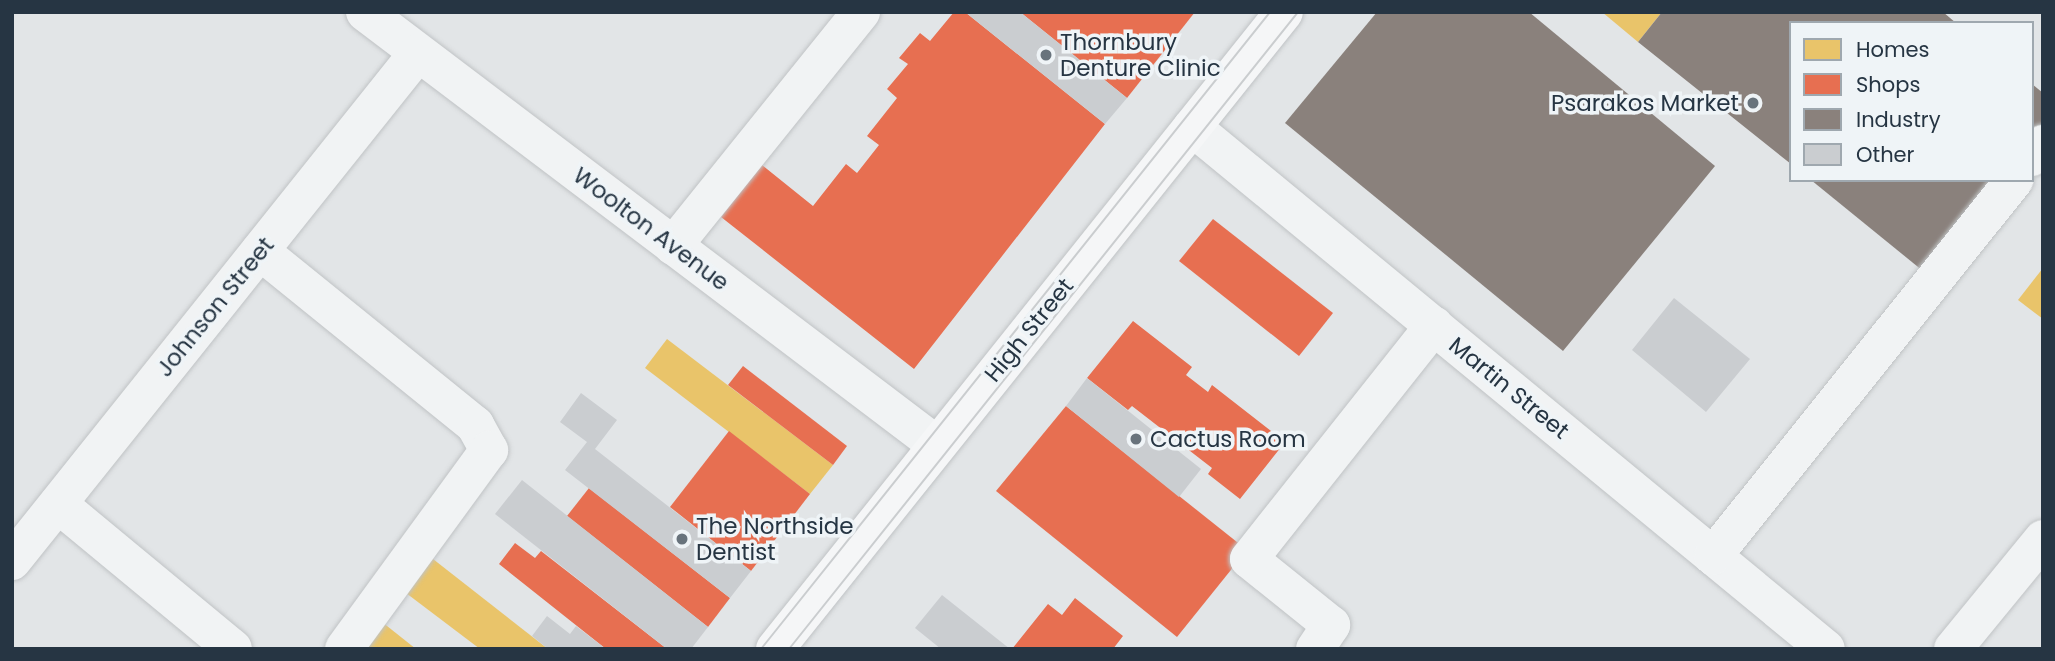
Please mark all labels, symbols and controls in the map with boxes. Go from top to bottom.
legend [1789,21,2034,182]
place label: Thornbury Denture Clinic [1060,28,1221,82]
text: Homes [1856,35,1930,64]
marker: Thornbury Denture Clinic [1038,47,1054,63]
text: Shops [1856,70,1920,99]
place label: Psarakos Market [1551,89,1739,117]
marker: Psarakos Market [1745,95,1761,111]
text: Industry [1856,105,1941,134]
text: Other [1856,140,1914,169]
street label: Woolton Avenue [568,161,734,297]
street label: Johnson Street [150,232,280,382]
street label: High Street [979,273,1079,387]
street label: Martin Street [1444,331,1574,445]
place label: Cactus Room [1150,425,1306,453]
marker: Cactus Room [1128,431,1144,447]
place label: The Northside Dentist [696,512,854,566]
marker: The Northside Dentist [674,531,690,547]

